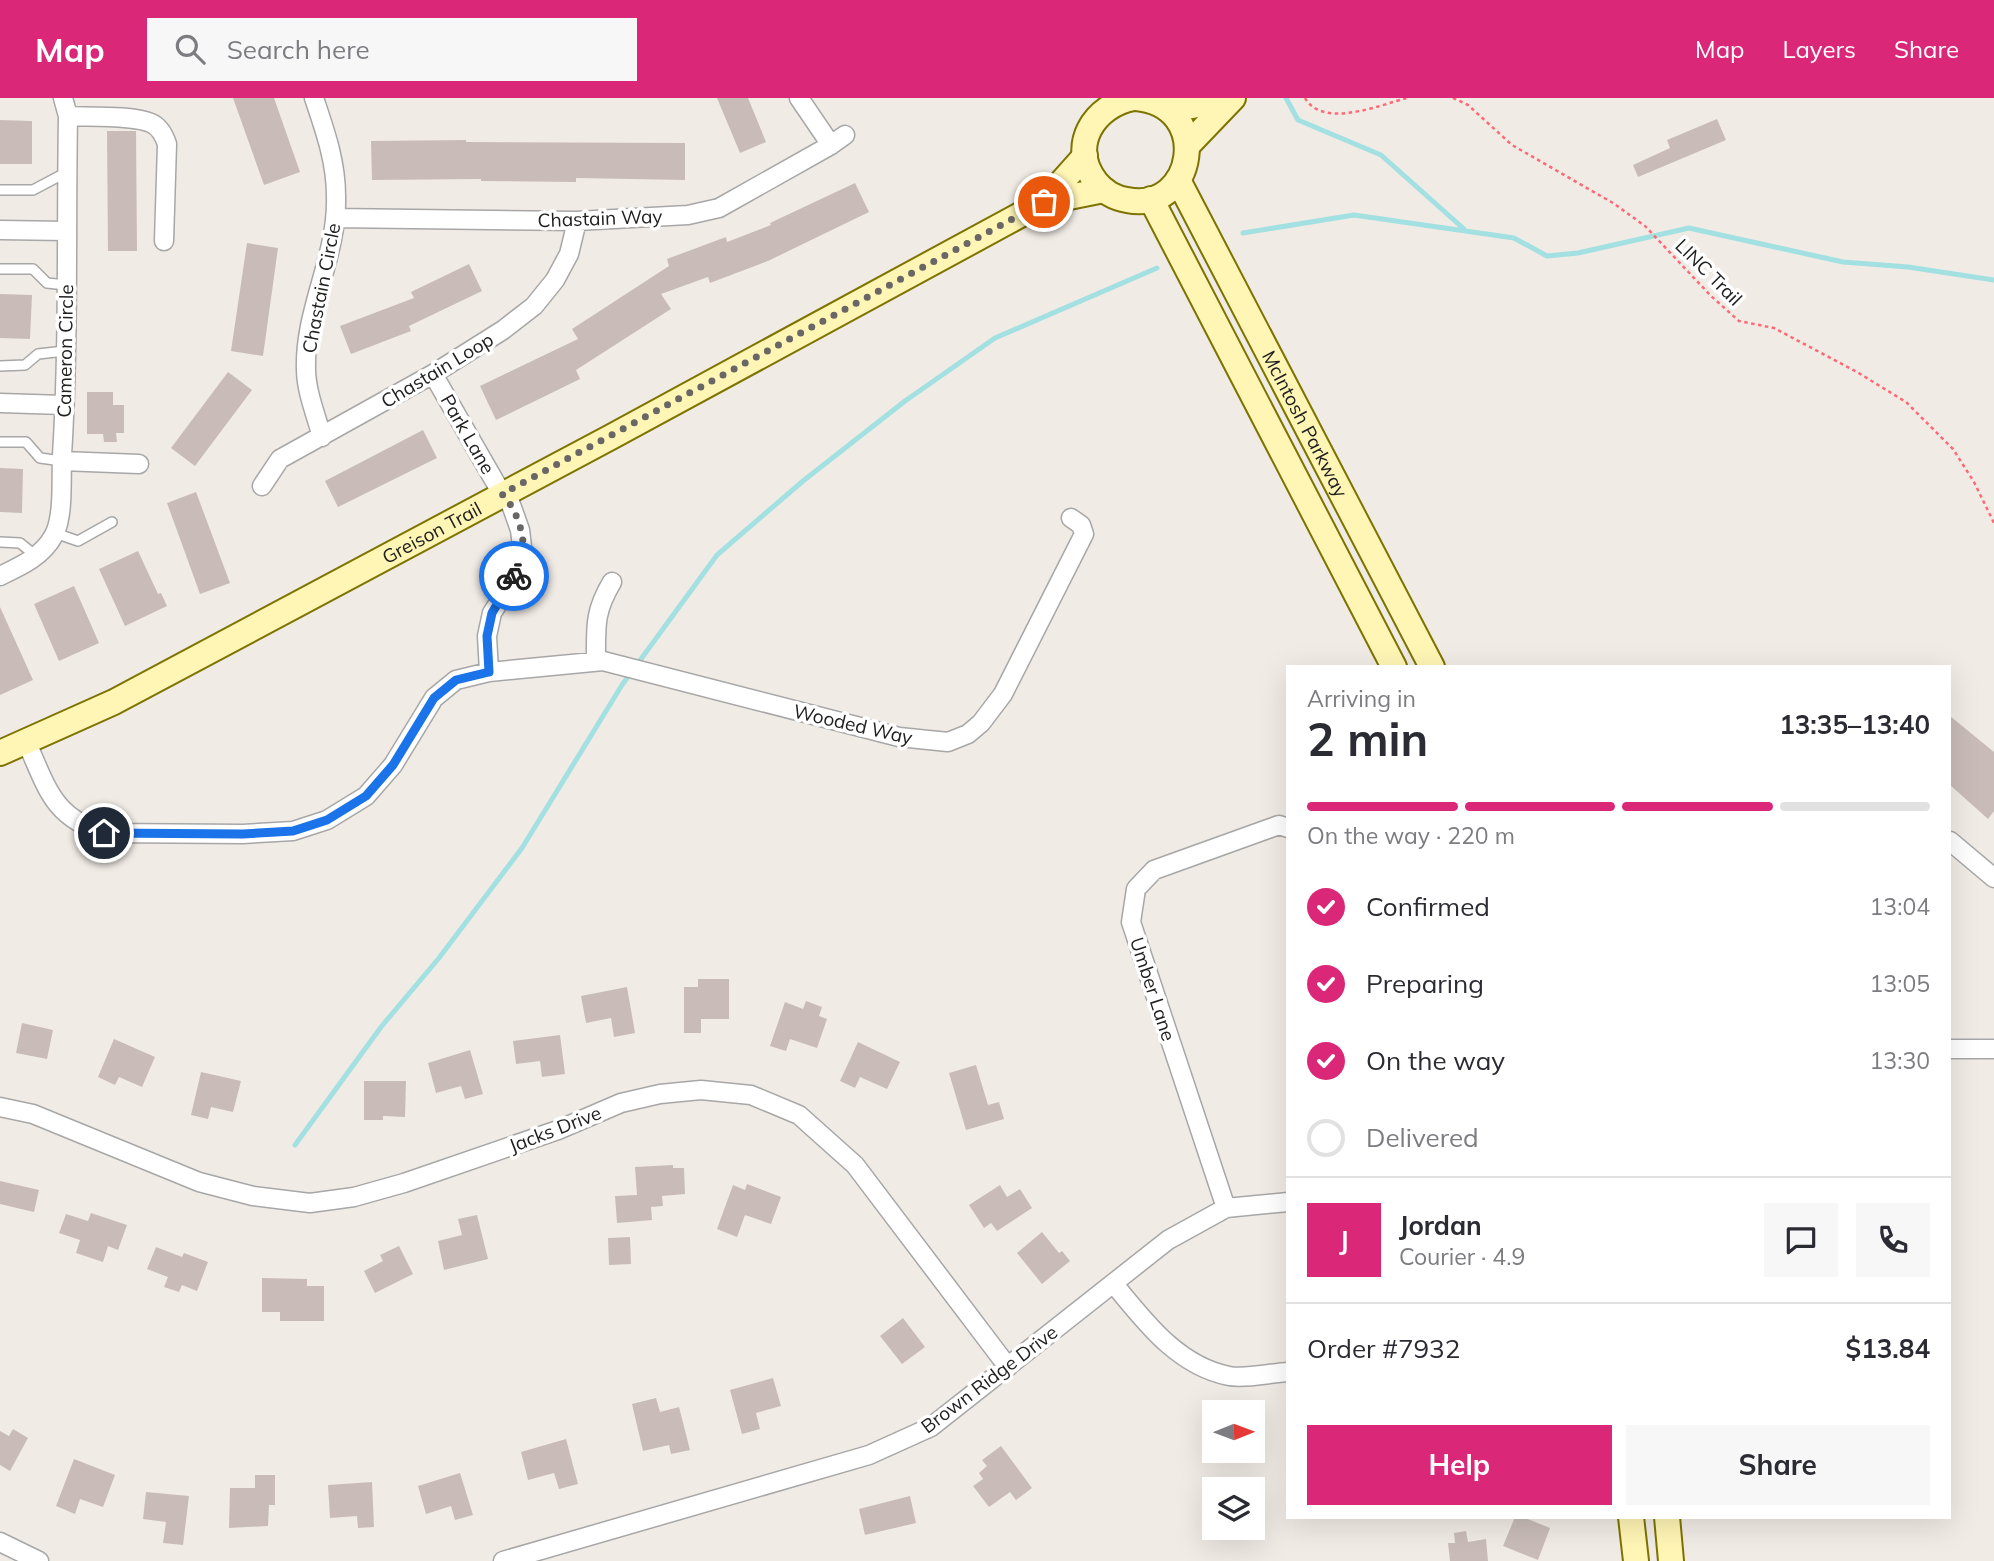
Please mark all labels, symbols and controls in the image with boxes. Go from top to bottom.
search box [147,18,637,81]
text: Map [35,29,105,70]
icon: search [171,30,209,68]
text: Search here [227,33,370,66]
text: Map [1695,34,1744,64]
text: Layers [1782,34,1856,64]
text: Share [1894,34,1959,64]
pin [1014,172,1074,232]
icon: bag [1025,183,1063,221]
street label: Chastain Way [537,204,663,232]
street label: Chastain Circle [297,221,345,355]
street label: LINC Trail [1671,234,1747,310]
street label: Cameron Circle [52,284,78,418]
street label: Chastain Loop [376,327,498,413]
street label: McIntosh Parkway [1257,346,1353,501]
street label: Park Lane [436,390,500,478]
street label: Greison Trail [378,496,486,569]
courier [479,541,549,611]
icon: bike [495,557,533,595]
text: Arriving in [1307,684,1416,713]
street label: Wooded Way [791,699,915,749]
text: 13:35–13:40 [1779,708,1930,741]
text: 2 min [1307,710,1428,768]
pin [74,803,134,863]
icon: home [85,814,123,852]
text: On the way · 220 m [1307,821,1515,850]
icon: check [1307,888,1345,926]
text: Confirmed [1366,890,1490,923]
text: 13:04 [1870,892,1930,921]
street label: Umber Lane [1125,934,1181,1044]
icon: check [1307,965,1345,1003]
text: Preparing [1366,967,1484,1000]
text: 13:05 [1870,969,1930,998]
icon: check [1307,1042,1345,1080]
text: On the way [1366,1044,1505,1077]
text: 13:30 [1870,1046,1930,1075]
street label: Jacks Drive [505,1100,605,1158]
text: Delivered [1366,1121,1479,1154]
button: chat [1764,1203,1838,1277]
button: phone [1856,1203,1930,1277]
text: Jordan [1399,1209,1482,1242]
text: J [1339,1224,1349,1257]
text: Courier · 4.9 [1399,1242,1525,1271]
street label: Brown Ridge Drive [916,1320,1062,1438]
text: Order #7932 [1307,1332,1460,1365]
text: $13.84 [1846,1332,1930,1365]
north arrow [1202,1400,1265,1463]
map controls [1202,1400,1265,1540]
button: Help [1307,1425,1612,1505]
button: Share [1626,1425,1930,1505]
button: layers [1202,1477,1265,1540]

